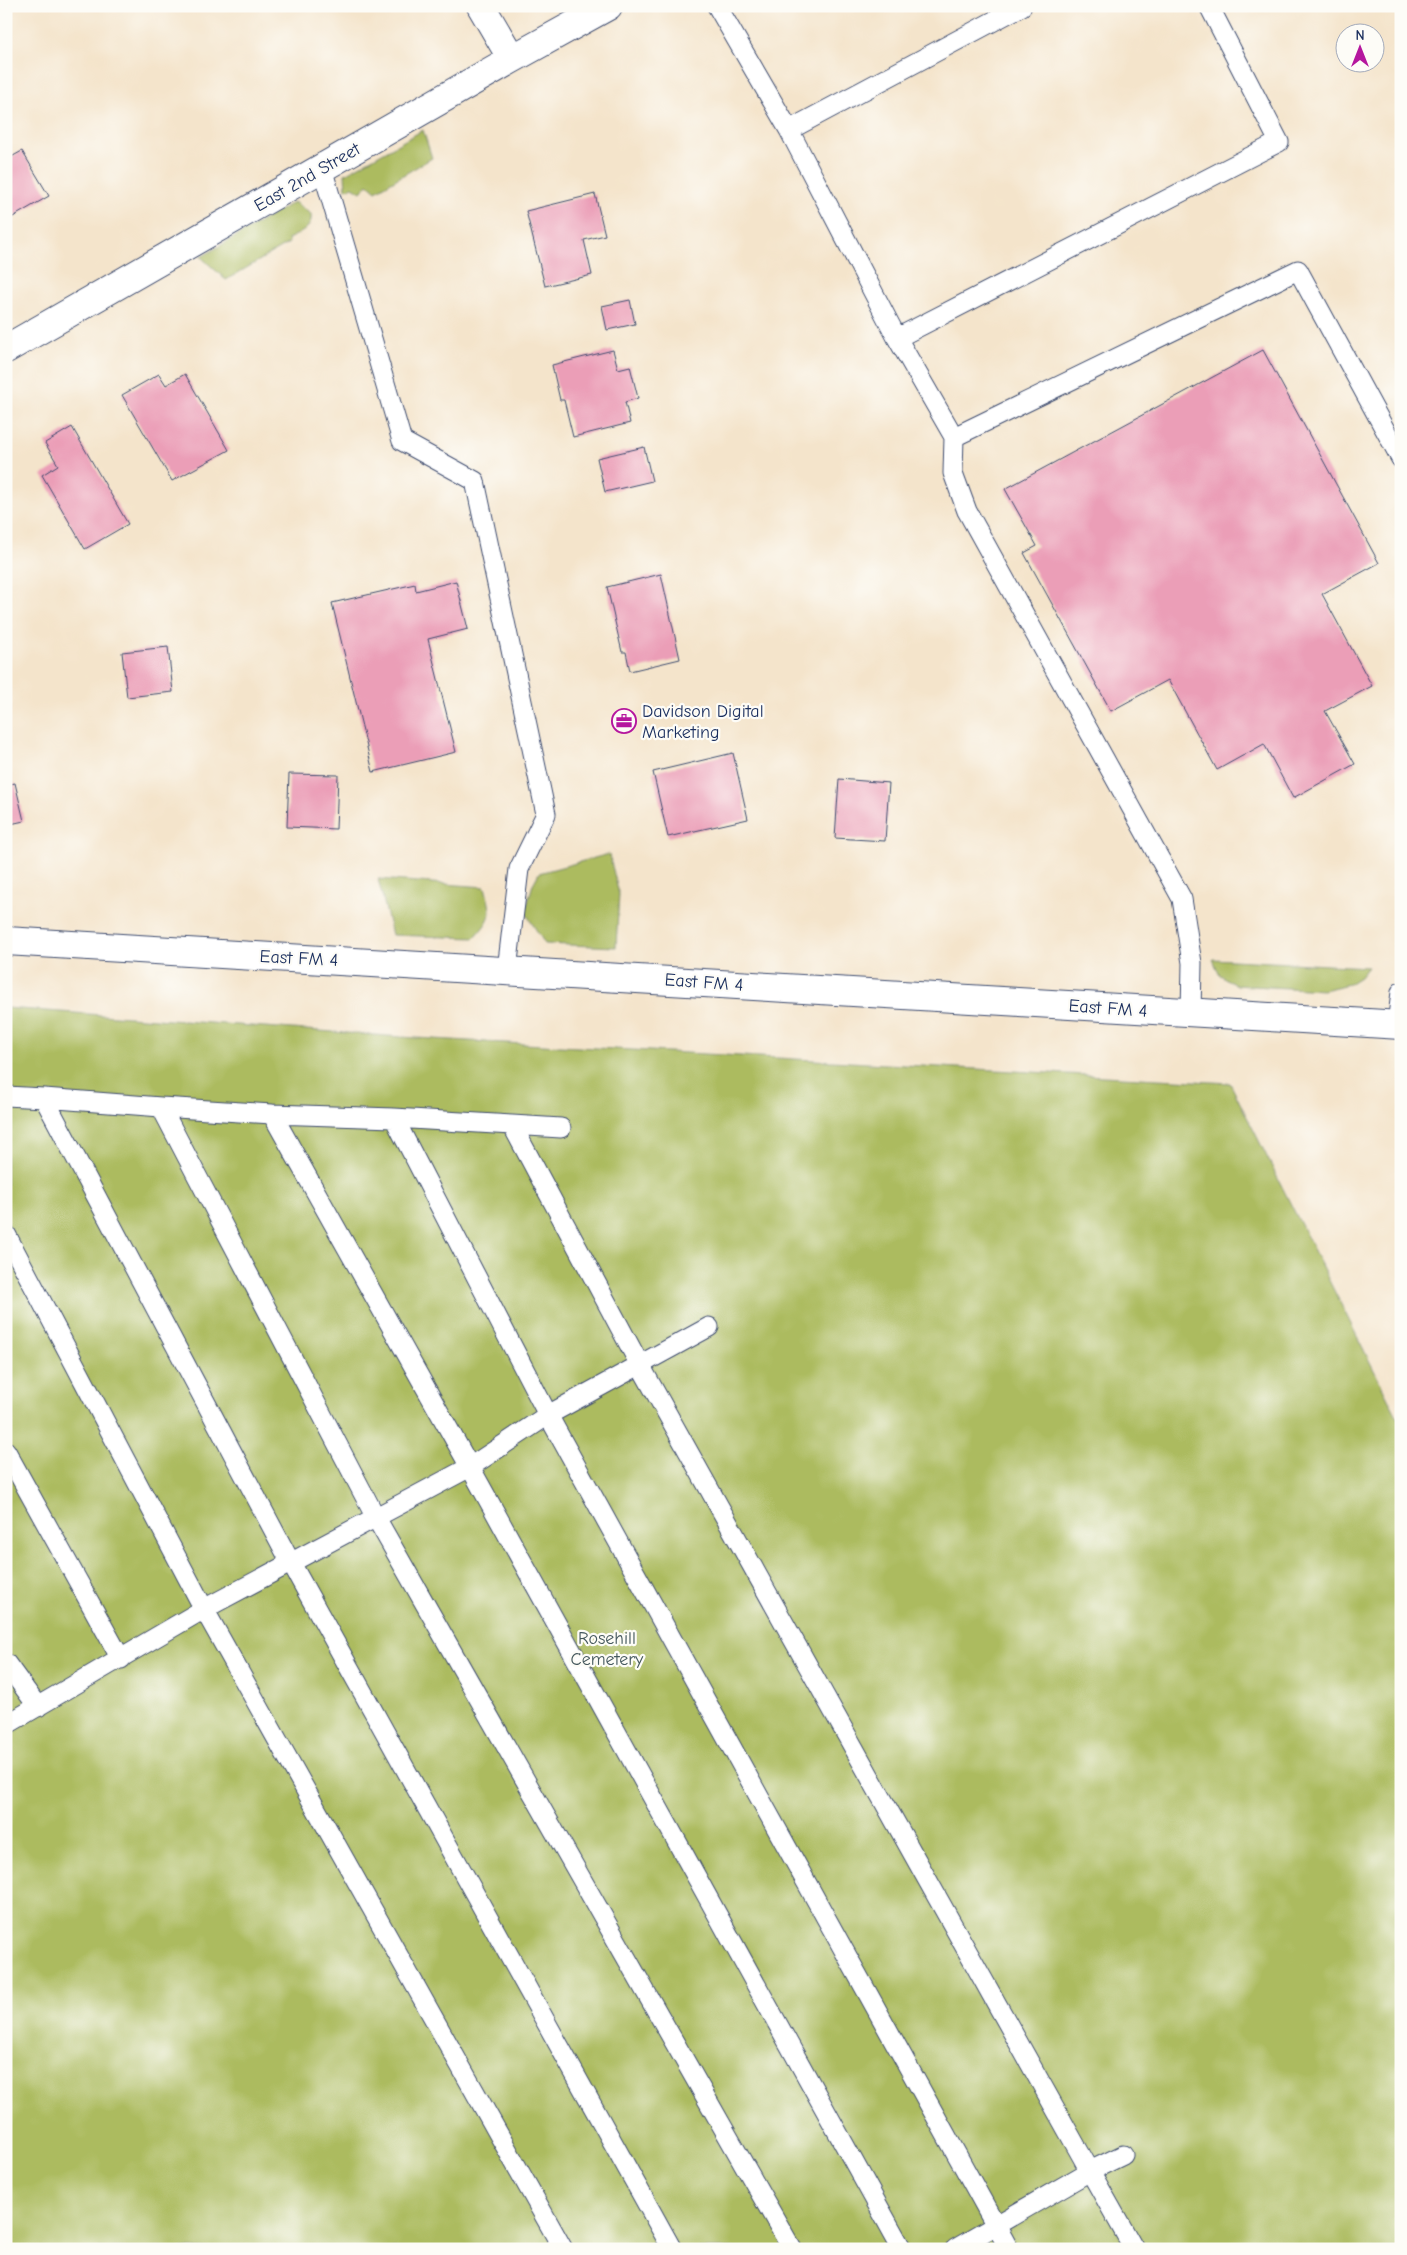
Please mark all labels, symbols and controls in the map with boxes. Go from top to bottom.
north arrow [1334,22,1384,72]
text: N [1355,27,1365,44]
street label: East 2nd Street [251,138,365,216]
place label: Davidson Digital Marketing [642,701,764,743]
office icon: Davidson Digital Marketing [611,708,637,734]
street label: East FM 4 [259,946,339,971]
street label: East FM 4 [664,969,744,996]
street label: East FM 4 [1068,995,1148,1022]
park label: Rosehill Cemetery [571,1628,644,1670]

